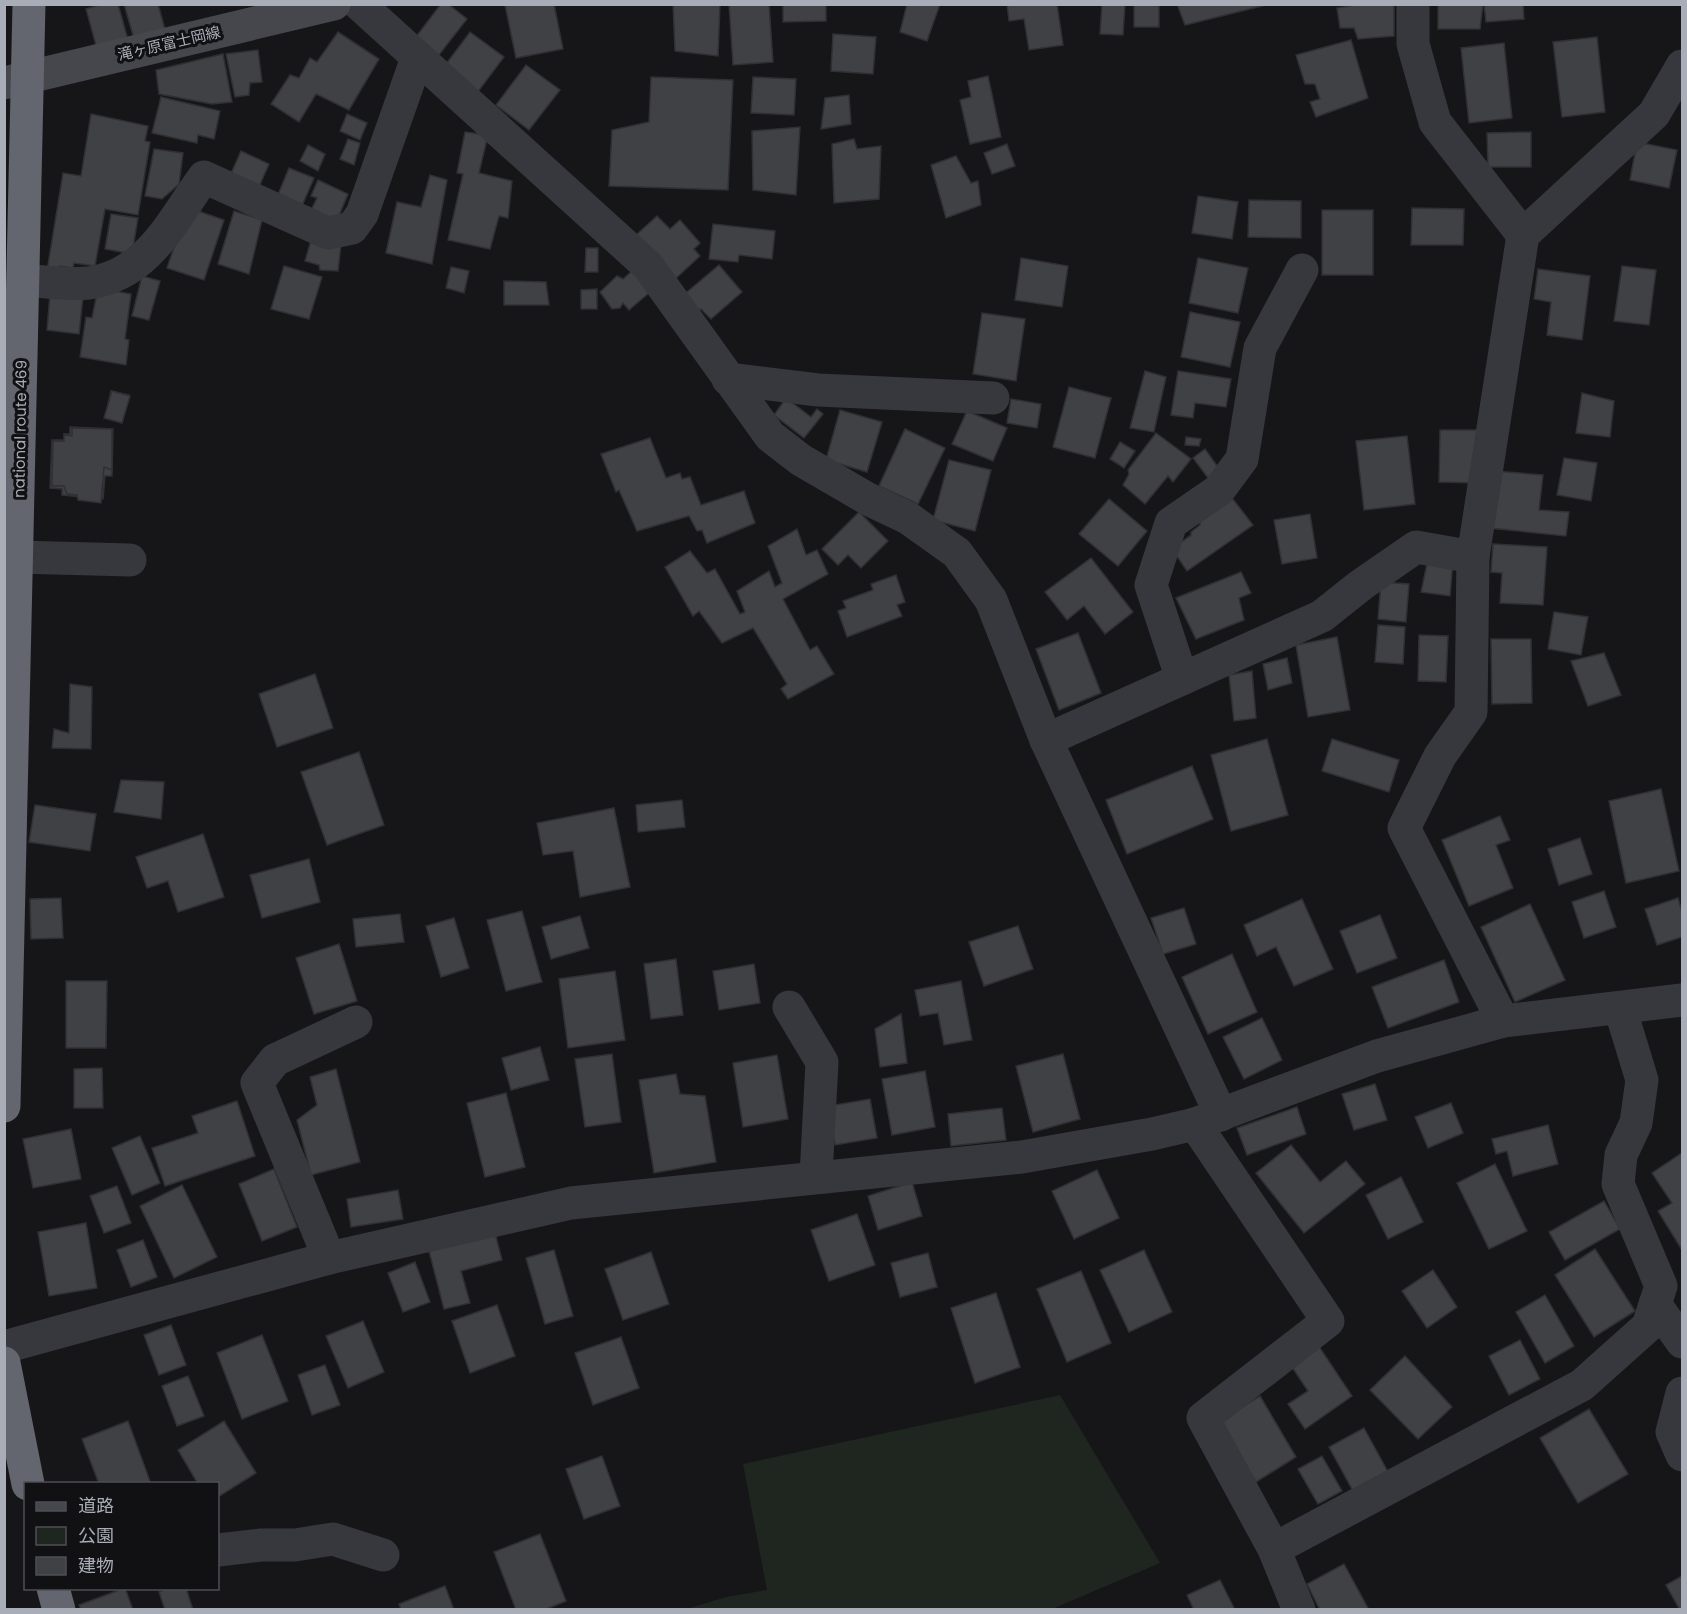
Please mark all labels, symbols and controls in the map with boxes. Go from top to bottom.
street label: 滝ヶ原富士岡線 [115,21,223,65]
street label: national route 469 [8,360,32,498]
legend [24,1482,219,1590]
text: 道路 [78,1493,114,1518]
text: 公園 [78,1523,114,1548]
text: 建物 [78,1553,114,1578]

